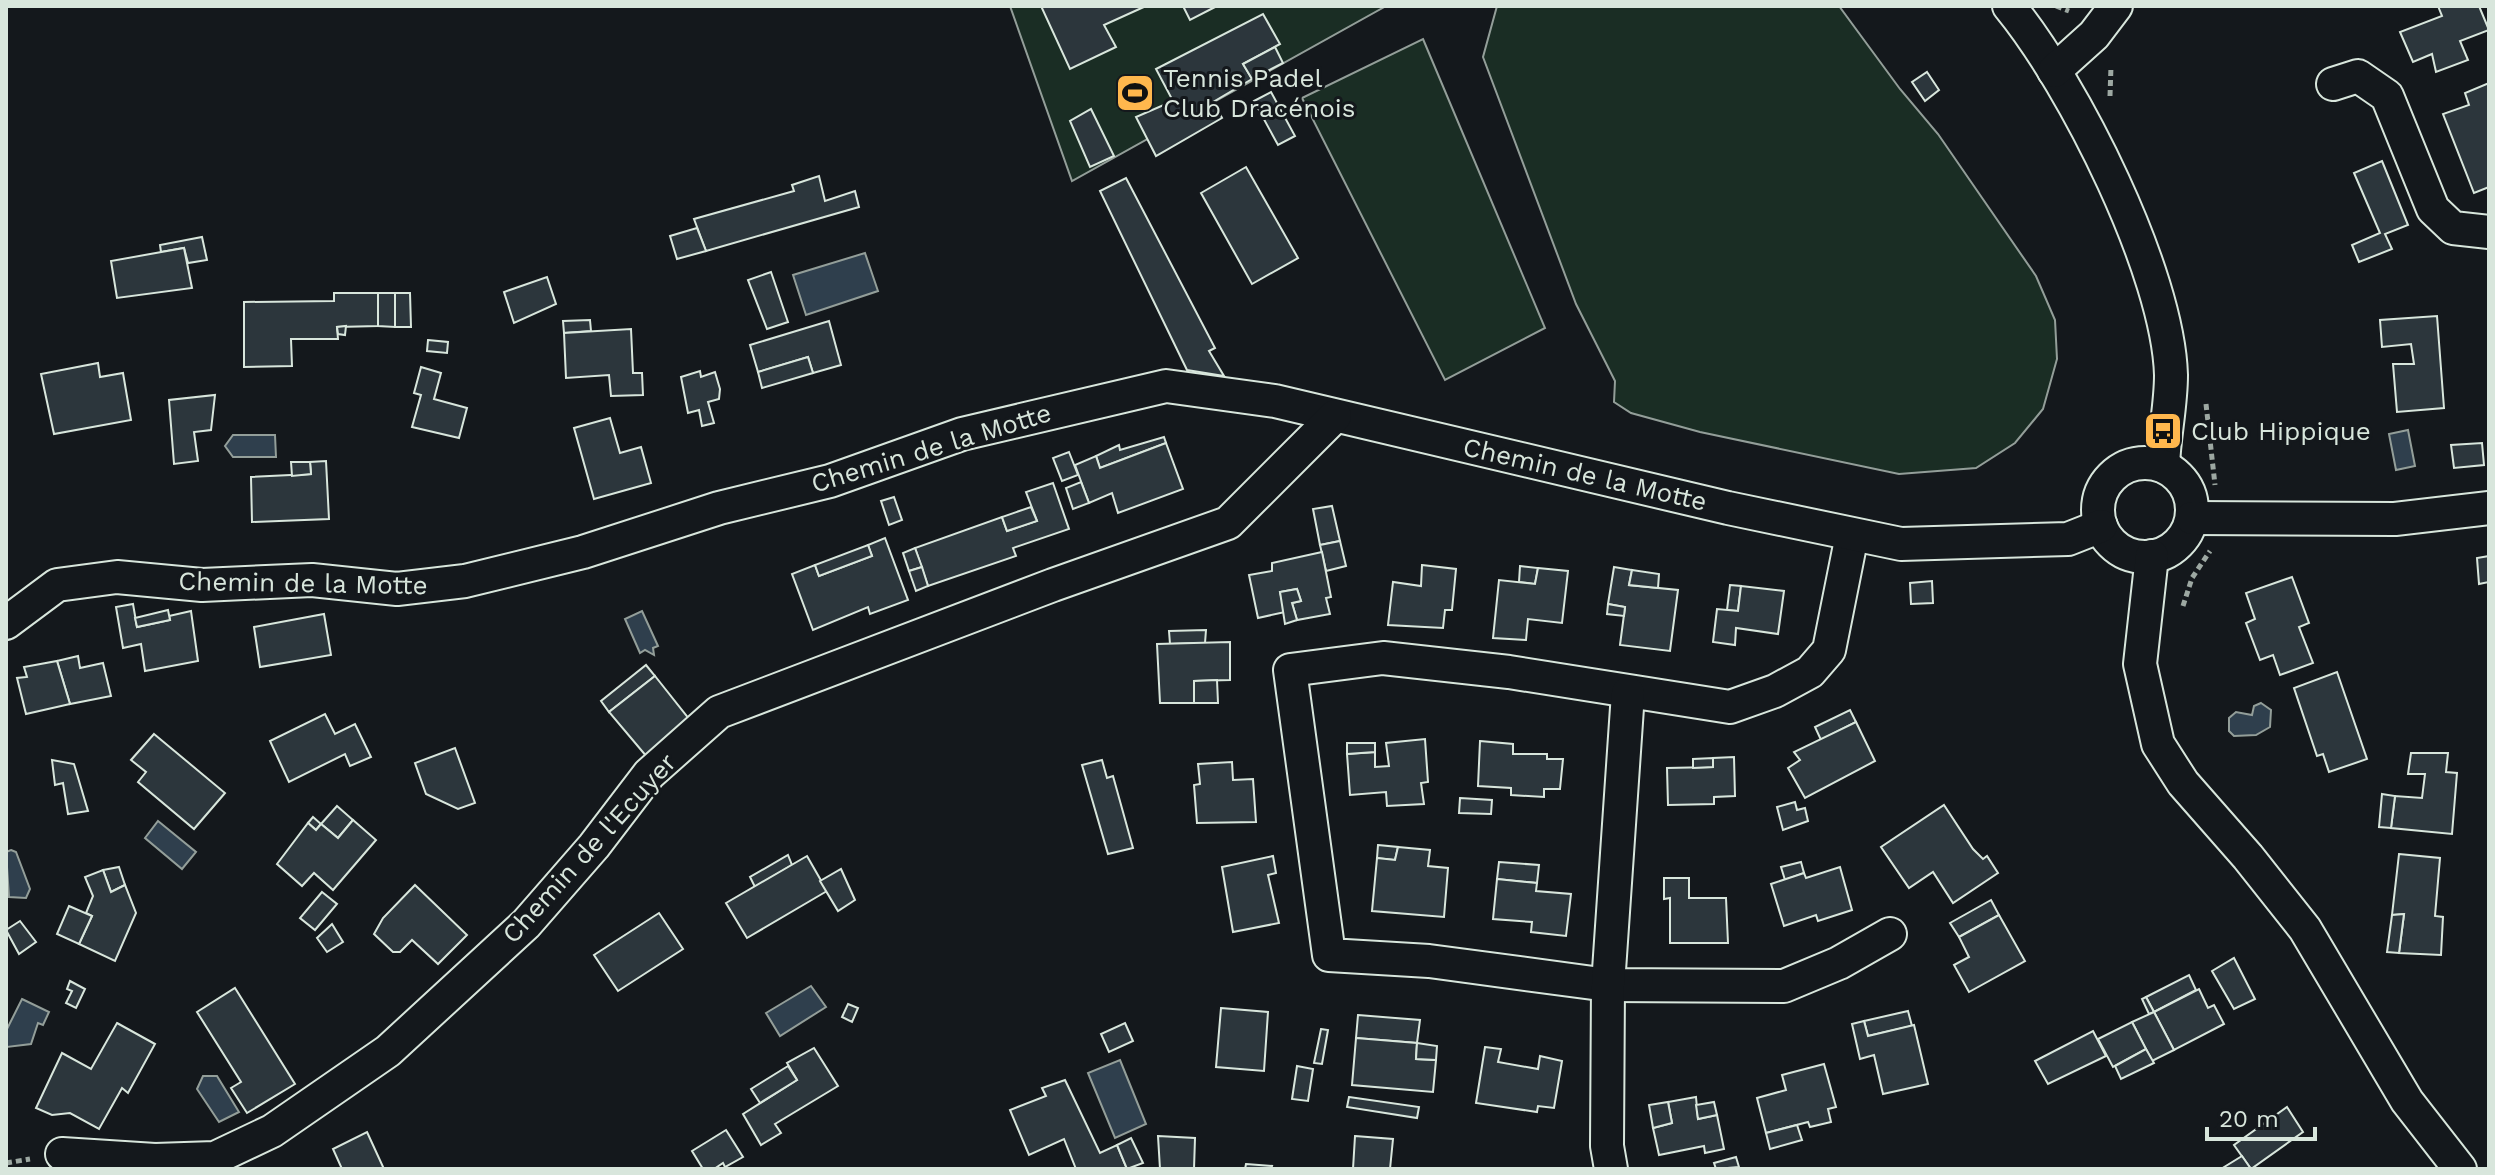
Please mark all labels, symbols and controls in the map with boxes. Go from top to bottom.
place label: Tennis Padel Club Dracénois [1163,63,1355,123]
sports icon: Tennis Padel Club Dracénois [1114,72,1156,114]
street label: Chemin de la Motte [807,397,1055,499]
bus stop icon: Club Hippique [2142,410,2184,452]
place label: Club Hippique [2191,416,2371,446]
street label: Chemin de la Motte [1460,431,1710,517]
street label: Chemin de la Motte [178,566,428,600]
street label: Chemin de l'Ecuyer [496,747,682,949]
scale bar [2207,1091,2315,1141]
text: 20 m [2219,1105,2279,1133]

